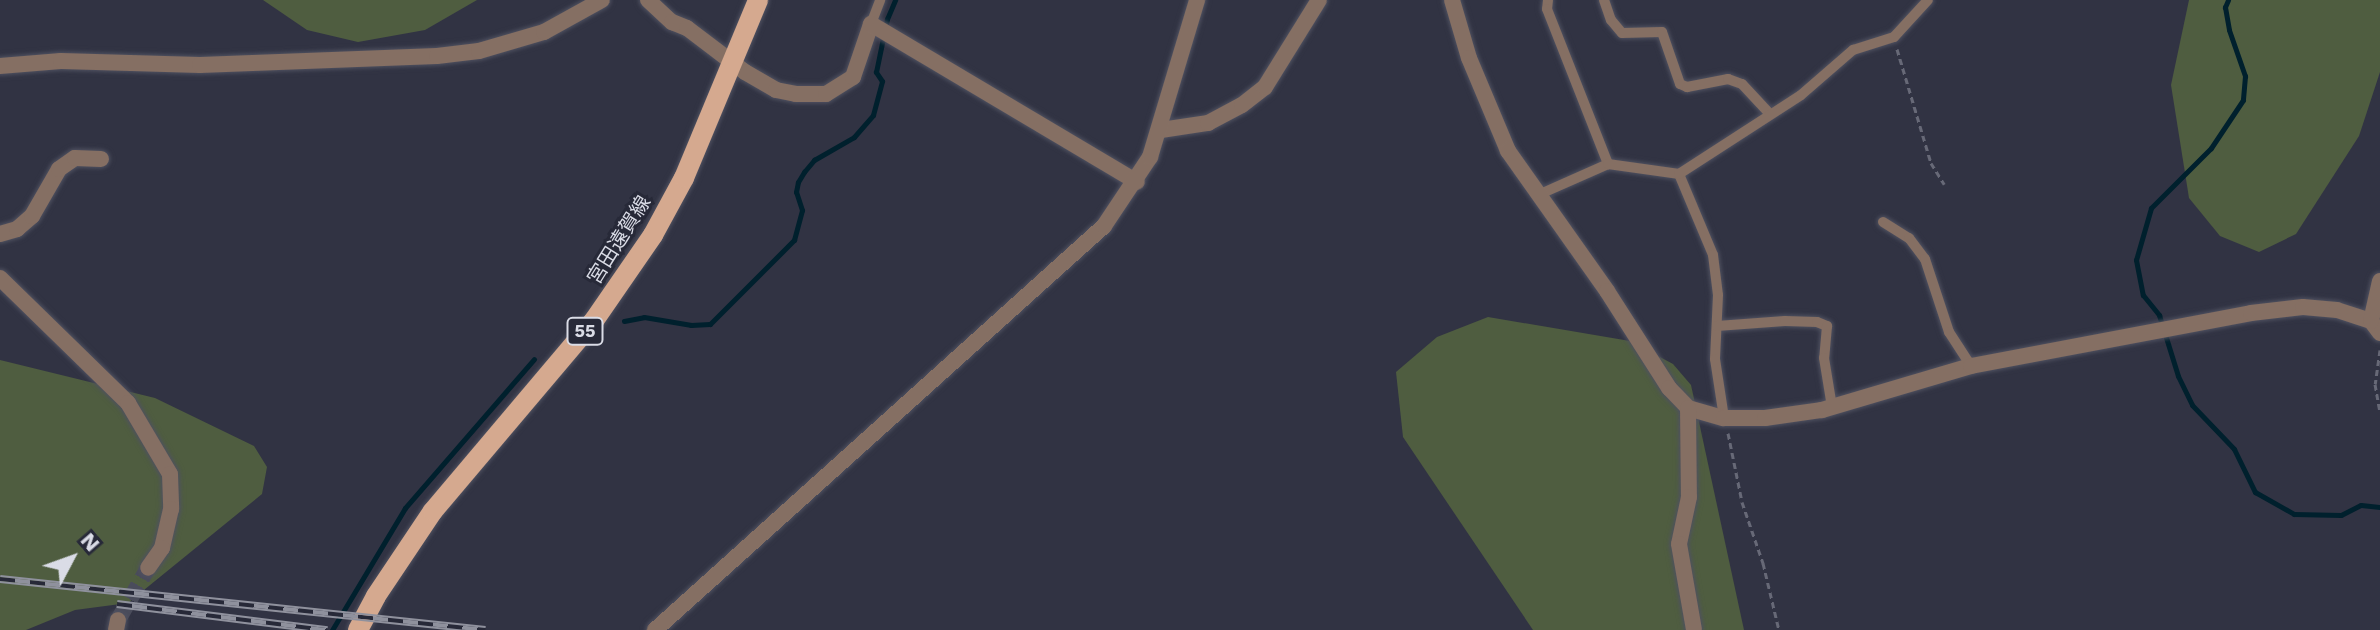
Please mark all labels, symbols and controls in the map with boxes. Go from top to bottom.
street label: 宮田遠賀線 [582,191,656,289]
road number: 55 [565,317,605,345]
north arrow [32,518,112,598]
text: N [76,528,105,556]

